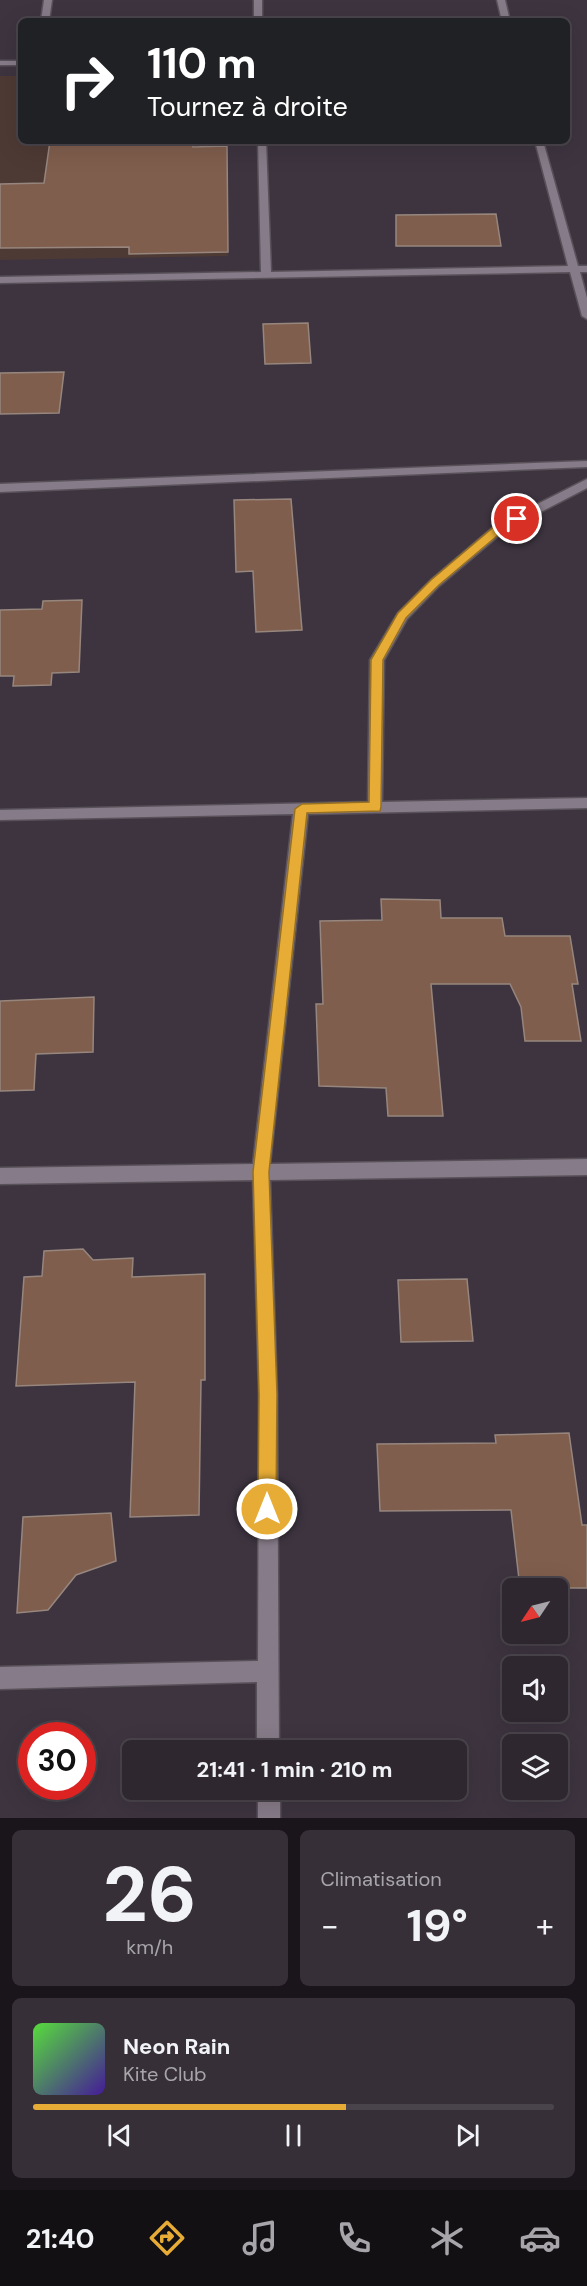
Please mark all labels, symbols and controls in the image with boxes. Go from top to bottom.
text: 110 m [147,36,257,91]
icon: right [48,42,126,120]
text: Tournez à droite [147,89,348,124]
pin [491,493,542,544]
icon: arrive [500,502,533,535]
position arrow [235,1477,299,1541]
north arrow [502,1578,568,1644]
map controls [502,1578,568,1800]
button: sound [502,1656,568,1722]
speed limit sign: 30 [18,1722,96,1800]
button: layers [502,1734,568,1800]
text: 21:41 · 1 min · 210 m [197,1755,392,1784]
text: 26 [103,1844,197,1945]
text: Climatisation [321,1866,442,1892]
text: 19° [407,1896,468,1955]
text: − [321,1904,339,1947]
text: + [536,1904,554,1947]
text: km/h [126,1934,173,1960]
text: Neon Rain [123,2032,230,2061]
text: Kite Club [123,2061,207,2087]
icon: previous [103,2119,136,2152]
icon: pause [277,2119,310,2152]
icon: next [451,2119,484,2152]
icon: directions [146,2217,188,2259]
icon: music [239,2217,281,2259]
icon: phone [333,2217,375,2259]
icon: climate [426,2217,468,2259]
icon: car [519,2217,561,2259]
text: 21:40 [26,2221,95,2256]

